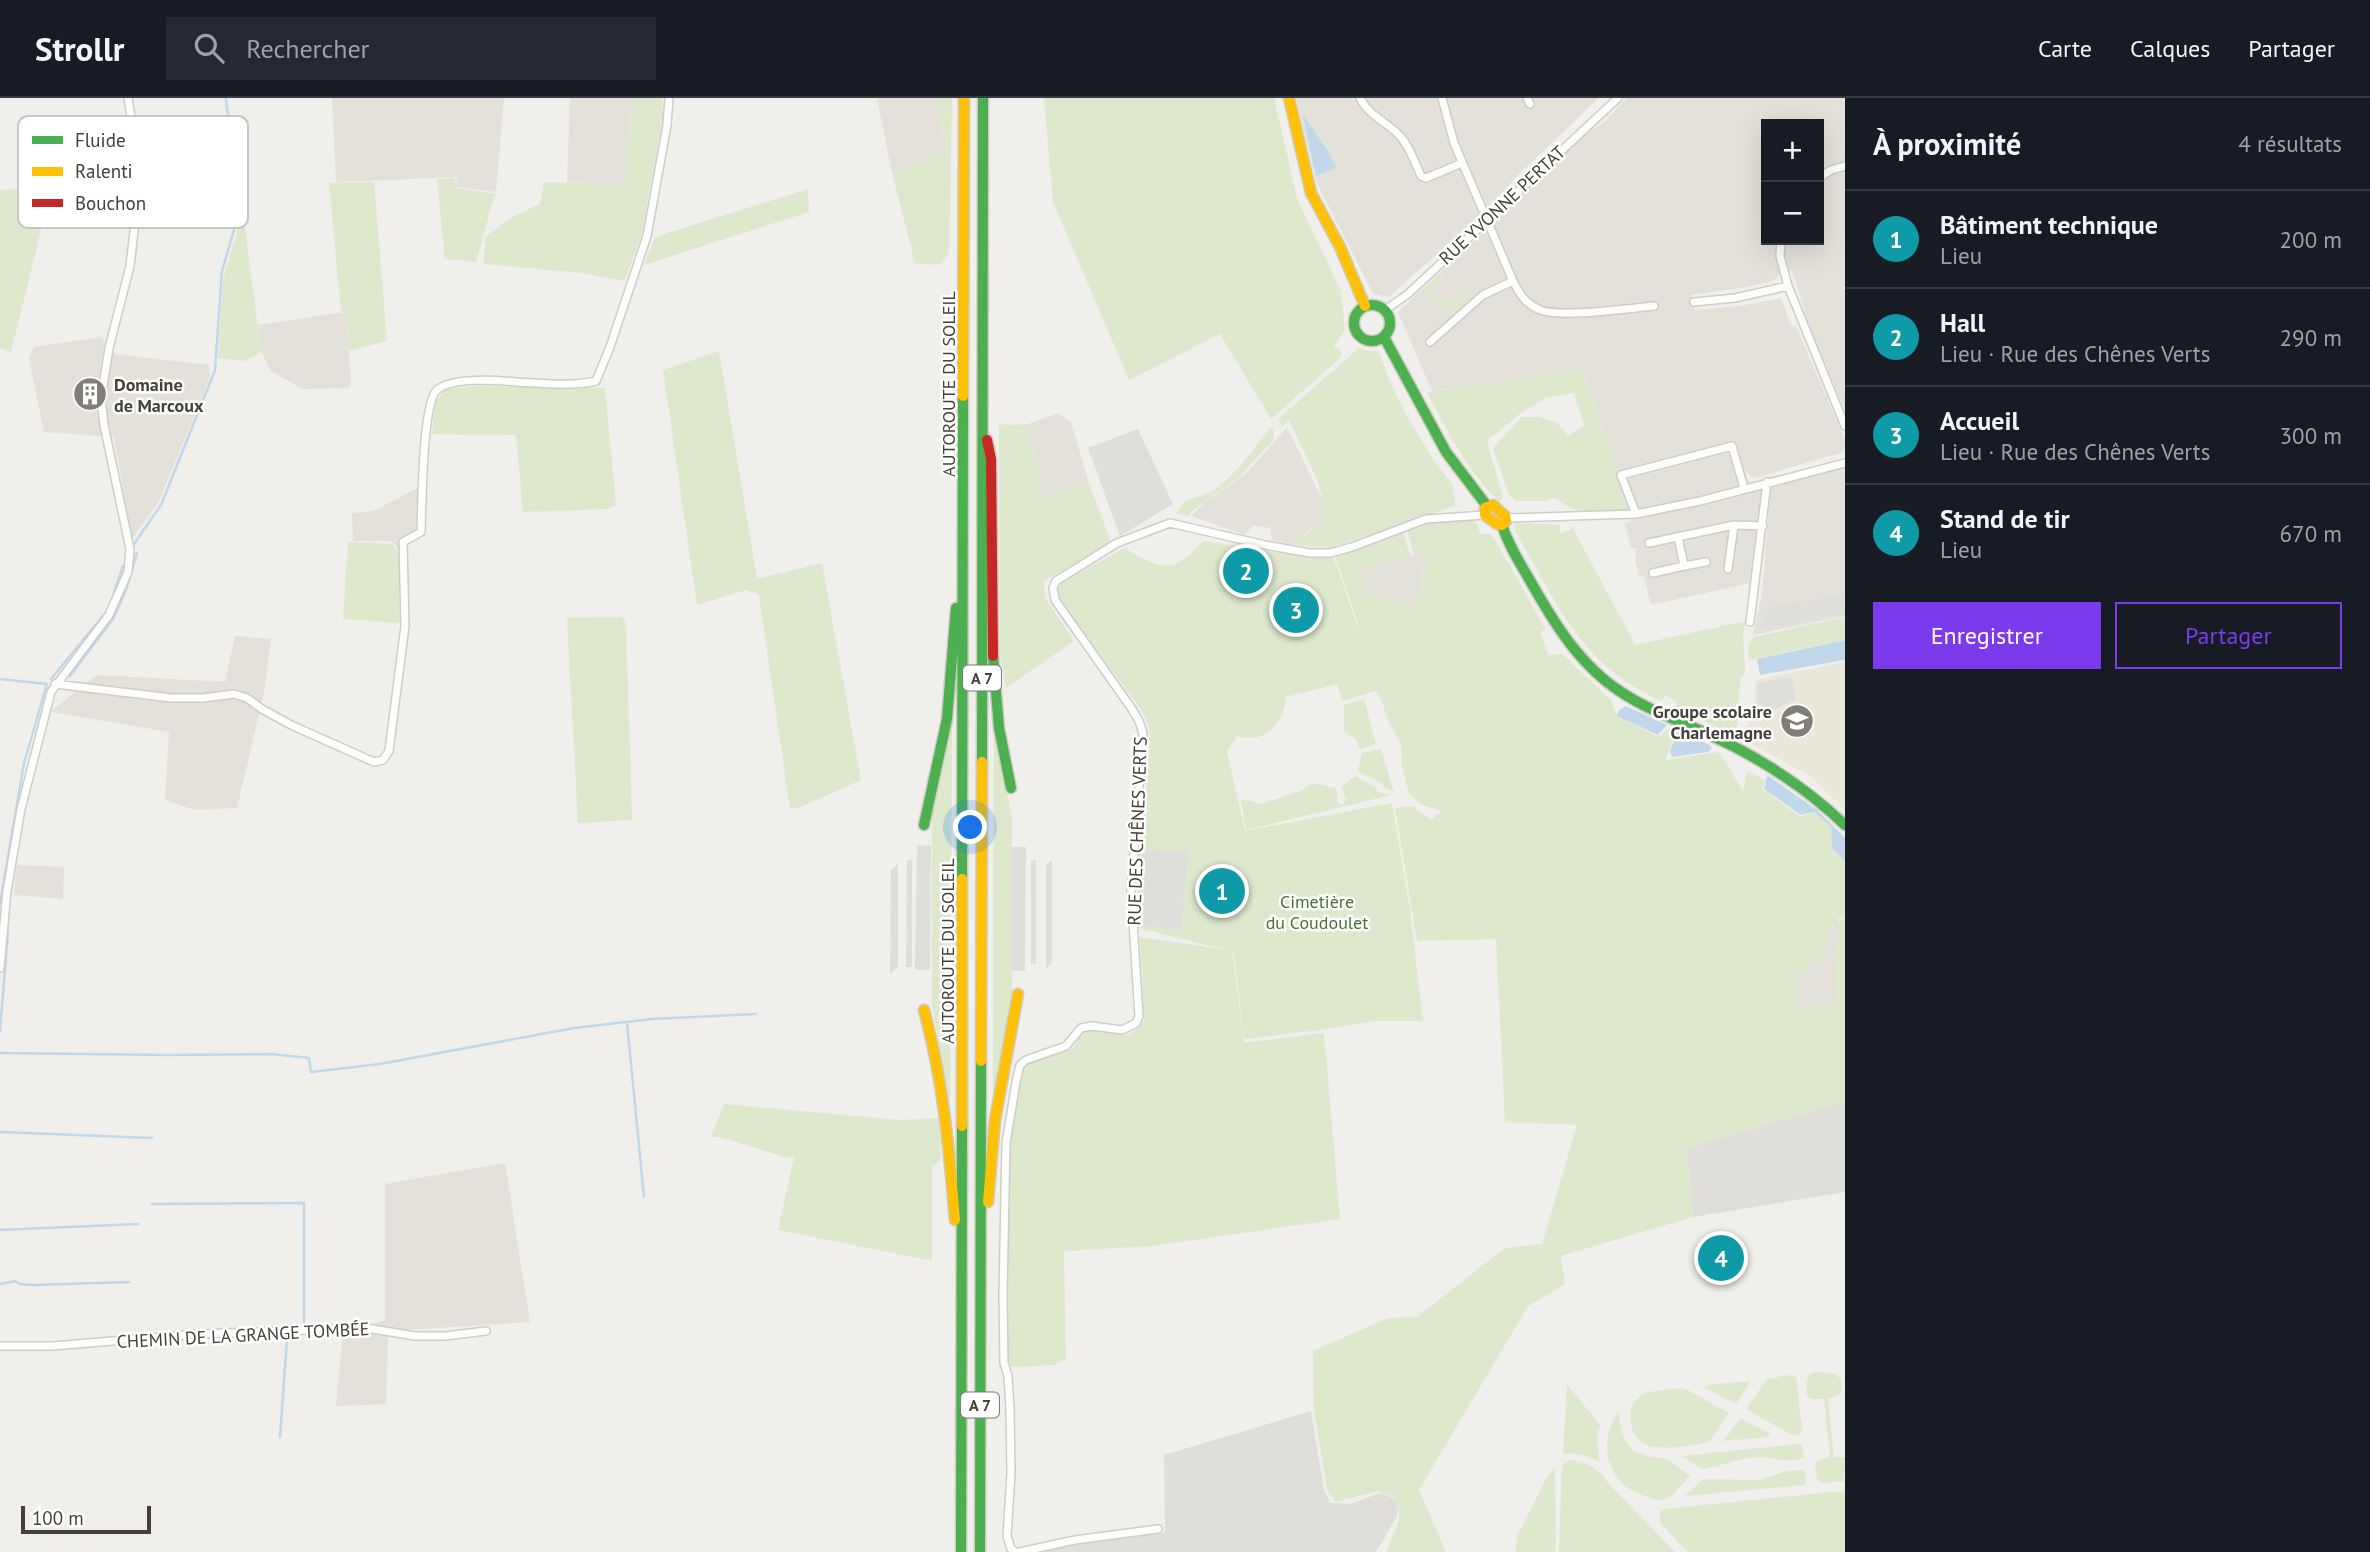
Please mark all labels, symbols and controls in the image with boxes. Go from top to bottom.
search box [166,17,656,80]
text: Strollr [35,27,124,70]
icon: search [190,29,228,67]
text: Rechercher [246,32,369,65]
text: Carte [2038,33,2092,64]
text: Calques [2130,33,2210,64]
text: Partager [2248,33,2335,64]
legend [18,116,248,228]
map controls [1761,119,1824,245]
button: + [1761,119,1824,182]
text: À proximité [1873,124,2021,163]
text: Fluide [75,128,126,152]
text: 4 résultats [2238,129,2342,158]
street label: RUE YVONNE PERTAT [1434,140,1570,270]
text: Ralenti [75,159,133,183]
button: − [1761,182,1824,245]
text: Bouchon [75,191,146,215]
text: Bâtiment technique [1940,208,2158,241]
text: 1 [1889,225,1903,254]
text: 200 m [2280,225,2342,254]
text: Lieu [1940,241,1982,270]
street label: AUTOROUTE DU SOLEIL [937,291,960,477]
text: Hall [1940,306,1985,339]
text: 2 [1889,323,1903,352]
text: 290 m [2280,323,2342,352]
text: Lieu · Rue des Chênes Verts [1940,339,2210,368]
place label: Domaine de Marcoux [114,373,204,417]
building icon: Domaine de Marcoux [71,375,109,413]
text: Accueil [1940,404,2019,437]
text: 3 [1889,421,1903,450]
text: 300 m [2280,421,2342,450]
text: Lieu · Rue des Chênes Verts [1940,437,2210,466]
text: Stand de tir [1940,502,2070,535]
text: 4 [1889,519,1903,548]
text: 670 m [2280,519,2342,548]
text: Lieu [1940,535,1982,564]
pin: 2 [1223,545,1269,597]
pin: 3 [1273,584,1319,636]
button: Enregistrer [1873,602,2101,669]
button: Partager [2115,602,2342,669]
road number: A 7 [963,666,1001,691]
place label: Groupe scolaire Charlemagne [1653,700,1772,744]
school or university icon: Groupe scolaire Charlemagne [1778,702,1816,740]
street label: RUE DES CHÊNES VERTS [1122,736,1152,926]
your location [953,810,987,844]
street label: AUTOROUTE DU SOLEIL [936,858,959,1044]
pin: 1 [1199,865,1245,917]
park label: Cimetière du Coudoulet [1266,890,1368,934]
pin: 4 [1698,1232,1744,1284]
street label: CHEMIN DE LA GRANGE TOMBÉE [116,1317,370,1353]
road number: A 7 [961,1392,999,1418]
scale bar [21,1503,150,1535]
text: 100 m [32,1506,84,1530]

